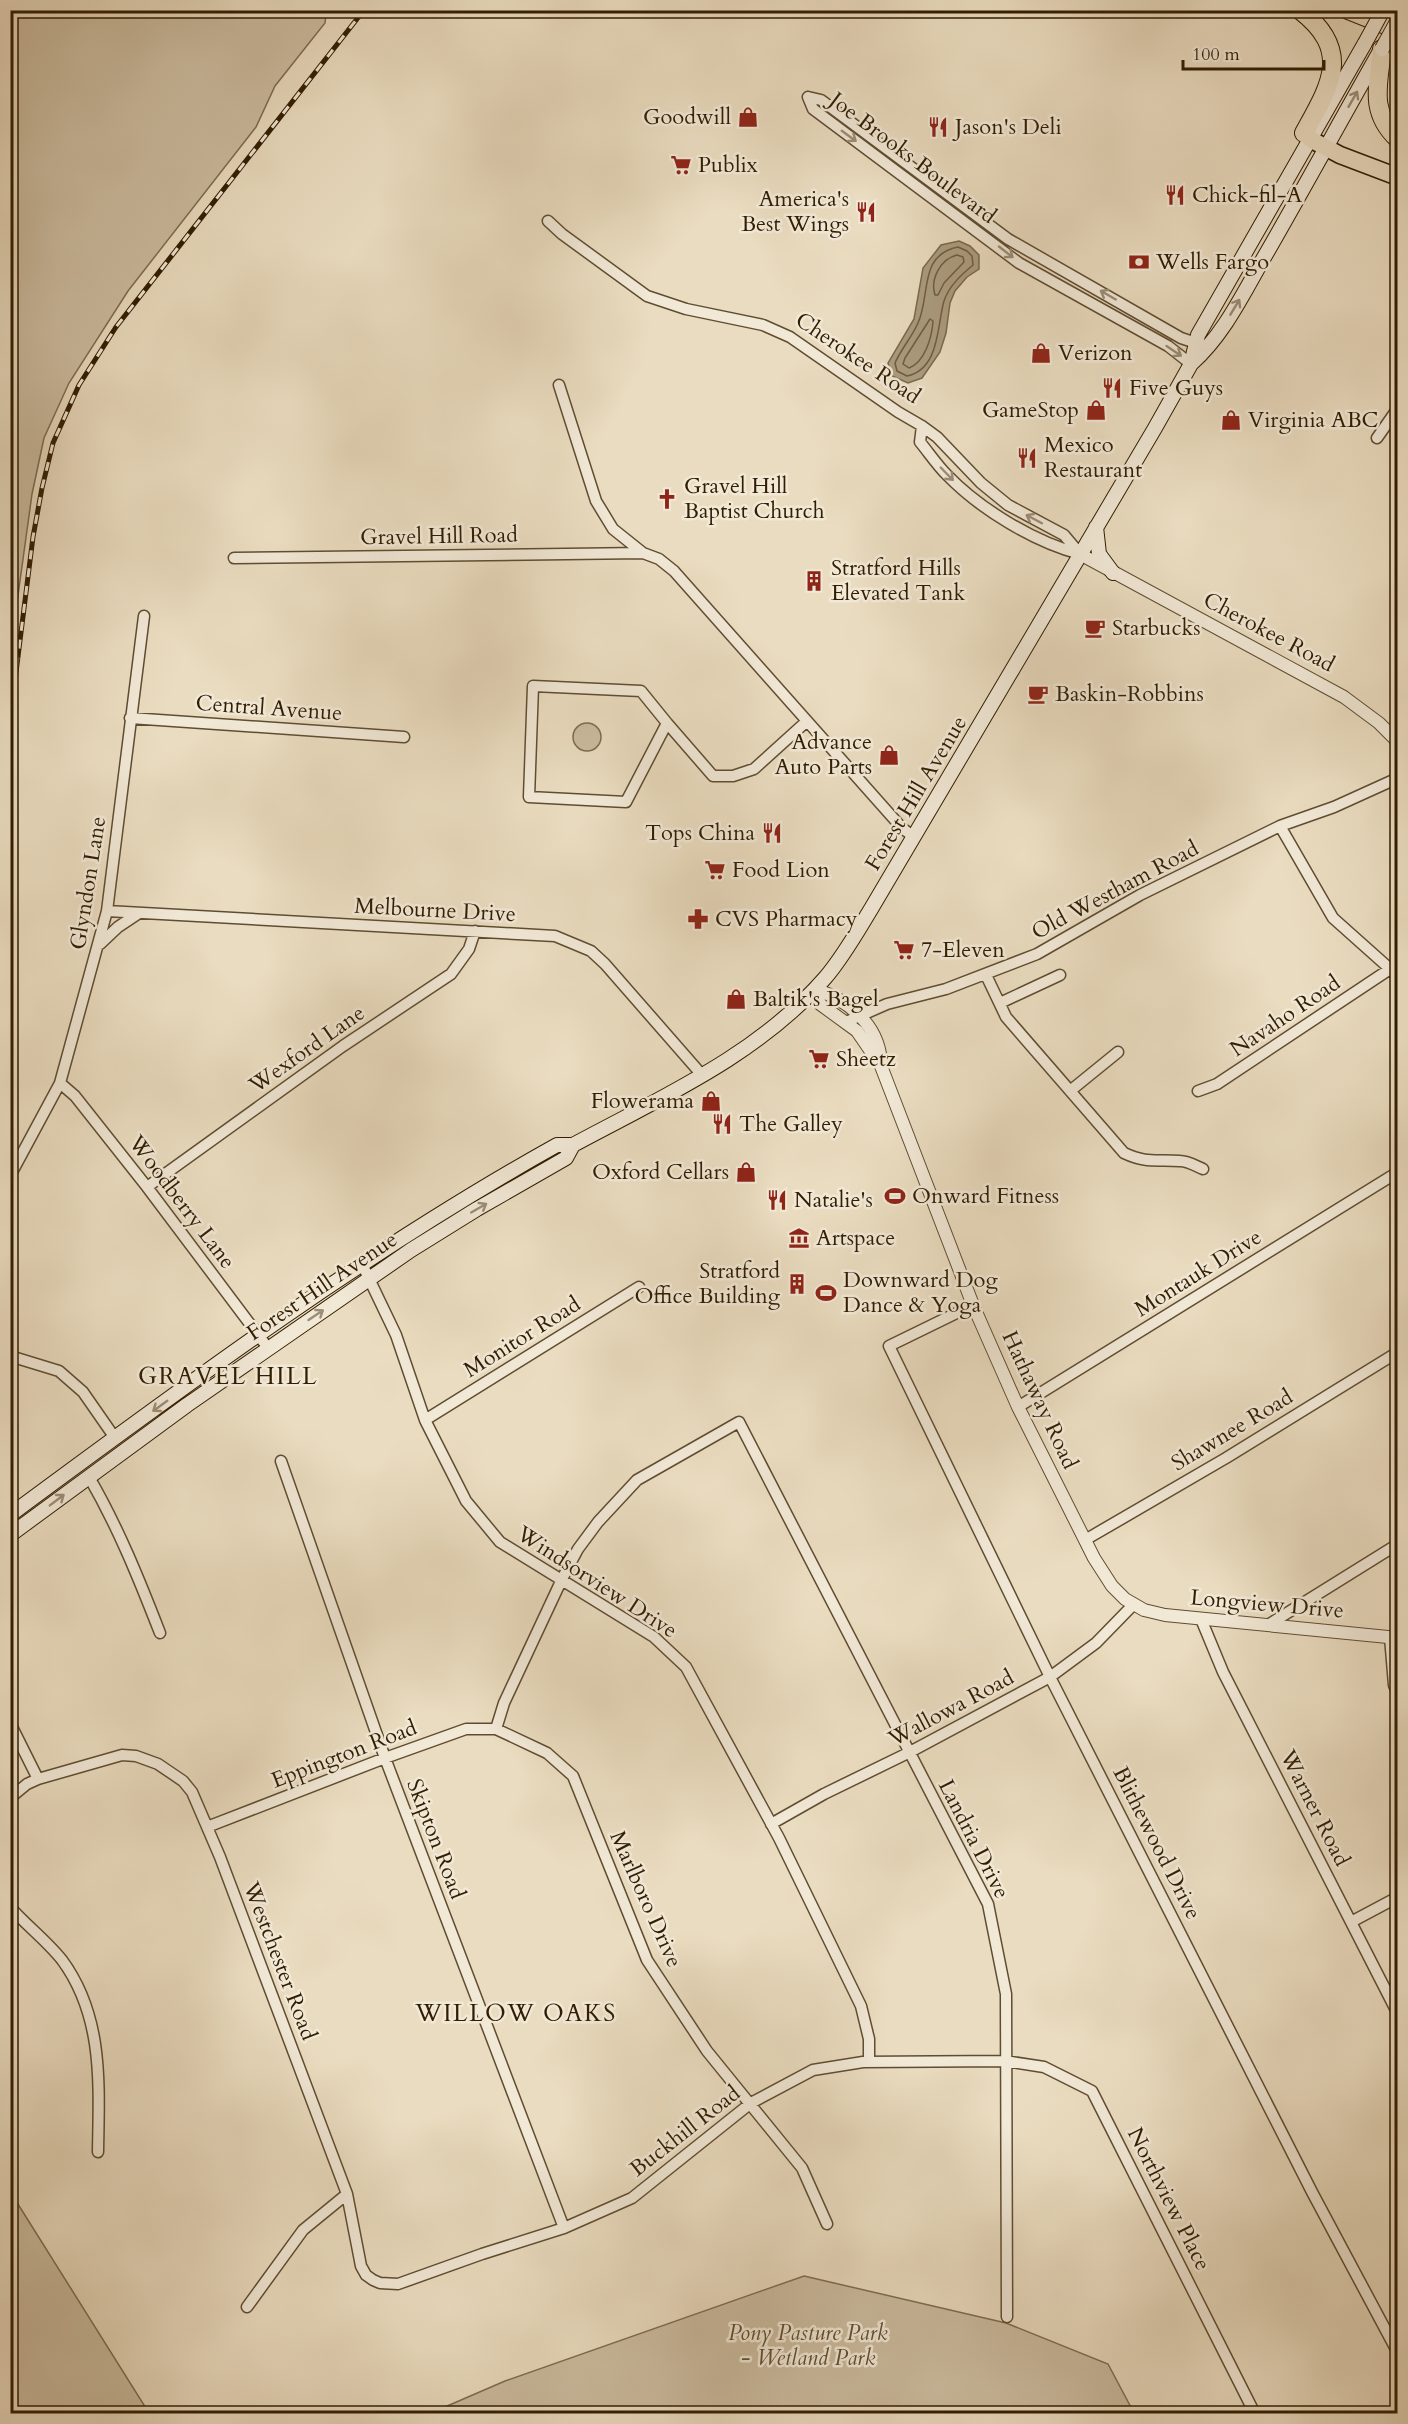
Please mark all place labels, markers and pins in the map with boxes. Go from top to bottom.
place label: Goodwill [643,102,731,132]
shop icon: Goodwill [736,105,760,129]
place label: Jason's Deli [952,112,1062,142]
restaurant icon: Jason's Deli [926,115,950,139]
place label: Publix [698,150,758,180]
supermarket icon: Publix [669,153,693,177]
place label: Chick-fil-A [1192,180,1302,210]
restaurant icon: Chick-fil-A [1163,183,1187,207]
place label: America's Best Wings [741,184,849,239]
restaurant icon: America's Best Wings [854,200,878,224]
place label: Wells Fargo [1155,247,1269,277]
bank icon: Wells Fargo [1127,250,1151,274]
place label: Verizon [1058,338,1133,368]
shop icon: Verizon [1029,341,1053,365]
place label: Five Guys [1129,373,1223,403]
restaurant icon: Five Guys [1100,376,1124,400]
place label: GameStop [982,395,1079,425]
shop icon: GameStop [1084,398,1108,422]
place label: Virginia ABC [1248,405,1378,435]
shop icon: Virginia ABC [1219,408,1243,432]
place label: Mexico Restaurant [1044,430,1142,485]
restaurant icon: Mexico Restaurant [1015,446,1039,470]
place label: Gravel Hill Baptist Church [684,471,825,526]
church icon: Gravel Hill Baptist Church [655,487,679,511]
place label: Stratford Hills Elevated Tank [831,553,966,608]
building icon: Stratford Hills Elevated Tank [802,569,826,593]
place label: Starbucks [1112,613,1201,643]
cafe icon: Starbucks [1083,616,1107,640]
place label: Baskin-Robbins [1055,679,1204,709]
cafe icon: Baskin-Robbins [1026,682,1050,706]
place label: Advance Auto Parts [775,727,872,782]
shop icon: Advance Auto Parts [877,743,901,767]
place label: Tops China [645,818,755,848]
restaurant icon: Tops China [760,821,784,845]
place label: Food Lion [732,855,830,885]
supermarket icon: Food Lion [703,858,727,882]
place label: CVS Pharmacy [715,904,858,934]
pharmacy icon: CVS Pharmacy [686,907,710,931]
place label: 7-Eleven [921,935,1005,965]
supermarket icon: 7-Eleven [892,938,916,962]
place label: Baltik's Bagel [753,984,879,1014]
shop icon: Baltik's Bagel [724,987,748,1011]
place label: Sheetz [836,1044,896,1074]
supermarket icon: Sheetz [807,1047,831,1071]
place label: Flowerama [591,1086,694,1116]
shop icon: Flowerama [699,1089,723,1113]
place label: The Galley [739,1109,843,1139]
restaurant icon: The Galley [710,1112,734,1136]
place label: Oxford Cellars [592,1157,729,1187]
shop icon: Oxford Cellars [734,1160,758,1184]
place label: Onward Fitness [912,1181,1059,1211]
sports icon: Onward Fitness [883,1184,907,1208]
place label: Natalie's [794,1185,873,1215]
restaurant icon: Natalie's [765,1188,789,1212]
place label: Artspace [816,1223,895,1253]
museum icon: Artspace [787,1226,811,1250]
place label: Stratford Office Building [635,1256,781,1311]
place label: Downward Dog Dance & Yoga [843,1265,998,1320]
building icon: Stratford Office Building [785,1272,809,1296]
sports icon: Downward Dog Dance & Yoga [814,1281,838,1305]

